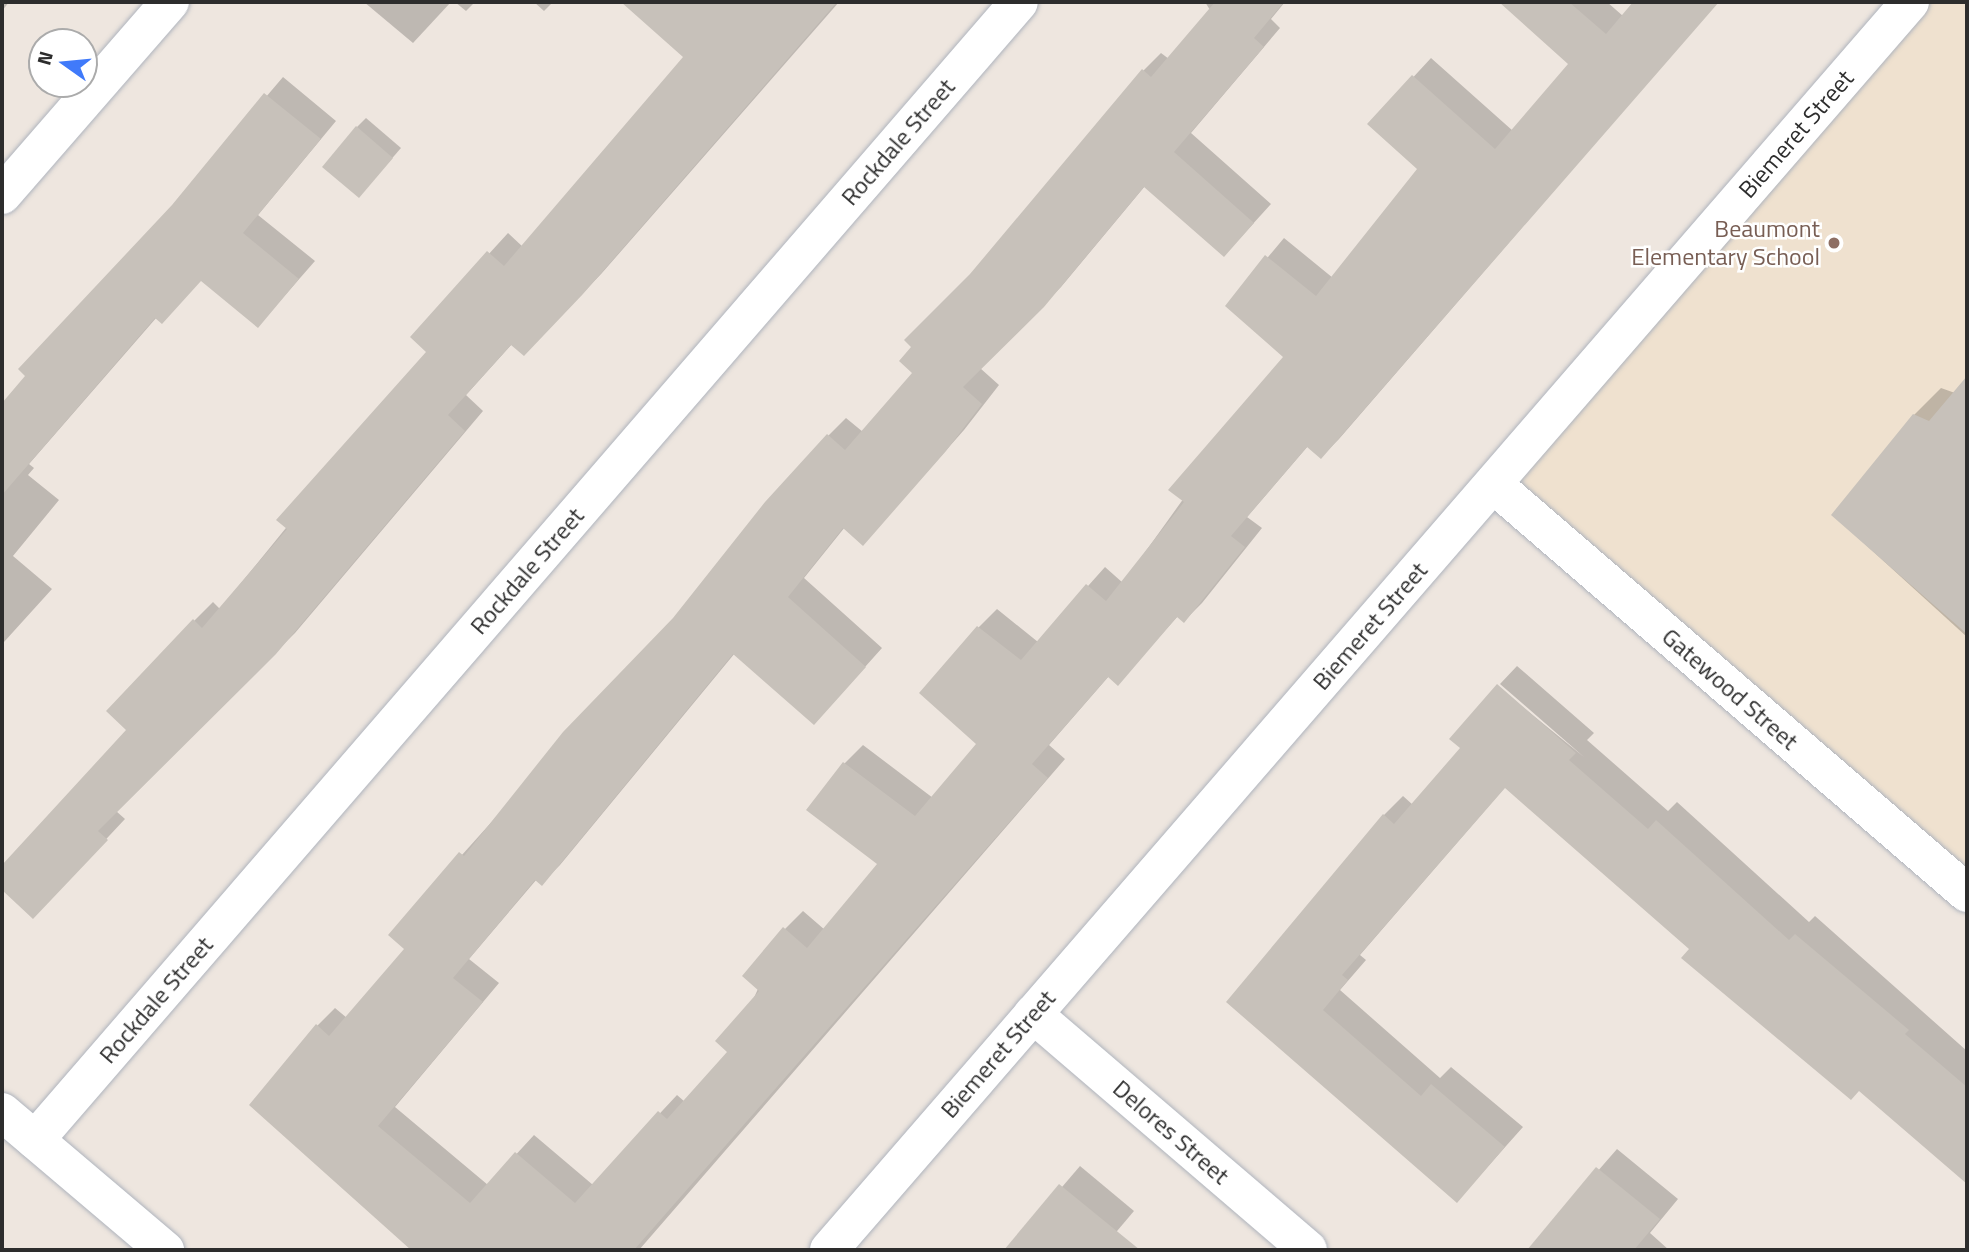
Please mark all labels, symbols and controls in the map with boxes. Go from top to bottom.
north arrow [28,28,98,98]
text: N [28,48,60,68]
street label: Biemeret Street [1733,64,1859,204]
street label: Rockdale Street [835,73,961,211]
place label: Beaumont Elementary School [1631,215,1820,271]
marker: Beaumont Elementary School [1826,235,1842,251]
street label: Rockdale Street [464,502,590,640]
street label: Biemeret Street [1307,556,1433,696]
street label: Gatewood Street [1656,622,1804,756]
street label: Rockdale Street [93,931,219,1069]
street label: Biemeret Street [935,984,1061,1124]
street label: Delores Street [1107,1074,1235,1190]

